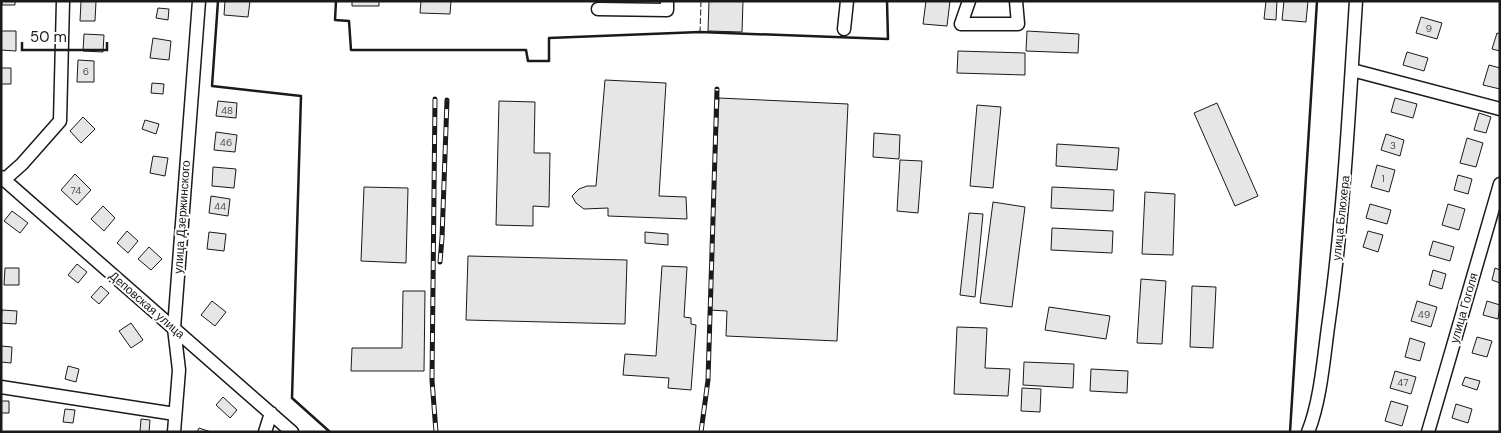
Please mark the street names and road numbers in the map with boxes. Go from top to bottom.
street label: улица Дзержинского [170,159,194,274]
street label: улица Блюхера [1329,174,1353,261]
street label: Деповская улица [106,268,188,342]
street label: улица Гоголя [1446,271,1482,345]

